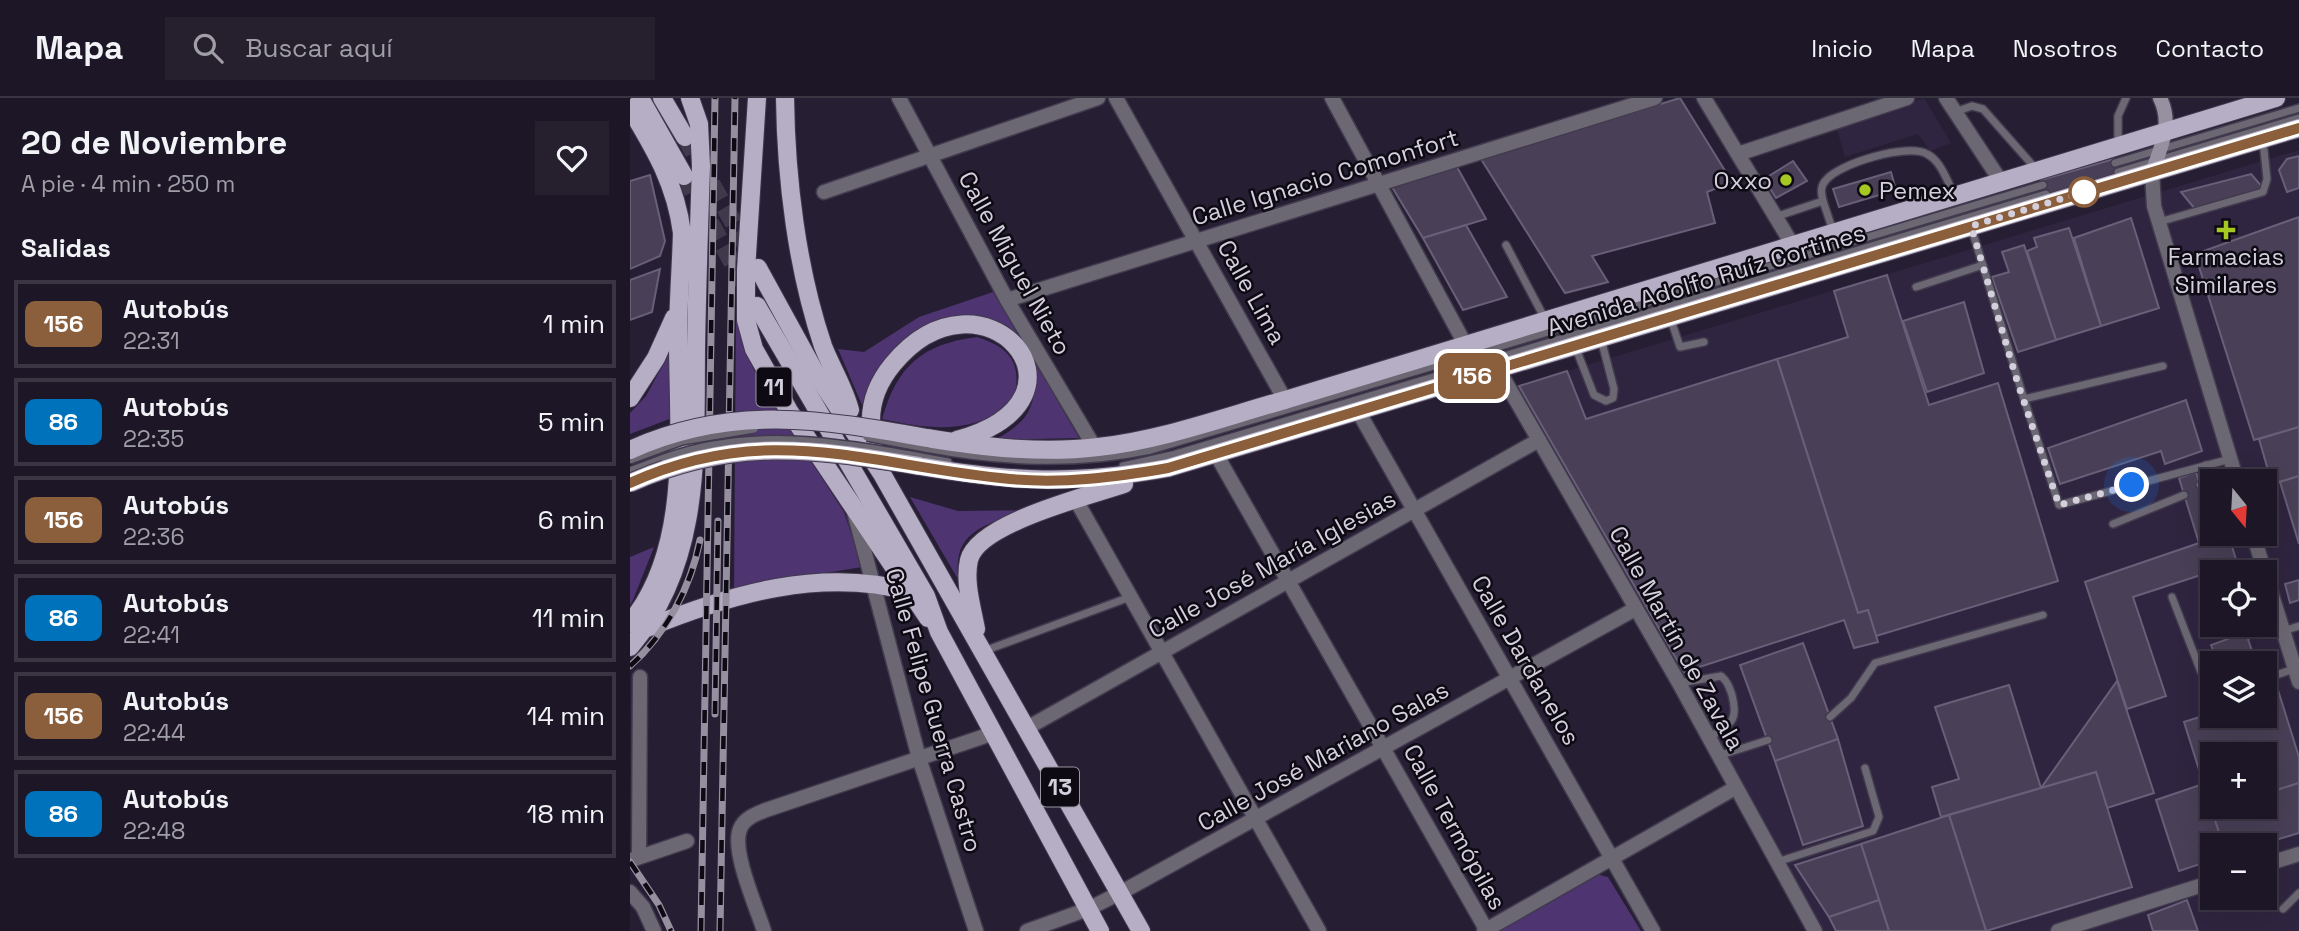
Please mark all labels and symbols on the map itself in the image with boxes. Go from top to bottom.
street label: Calle Ignacio Comonfort [1188,122,1462,232]
place label: Oxxo [1713,165,1772,196]
street label: Calle Miguel Nieto [952,166,1078,360]
marker: Oxxo [1778,172,1794,188]
place label: Pemex [1879,175,1956,206]
unlabelled marker [2069,177,2099,207]
marker: Pemex [1857,182,1873,198]
street label: Avenida Adolfo Ruíz Cortines [1543,217,1869,343]
marker: Farmacias Similares [2218,222,2234,238]
street label: Calle Lima [1211,234,1293,350]
place label: Farmacias Similares [2168,241,2284,300]
line badge: 156 [1432,353,1512,399]
road number: 11 [757,368,792,406]
your location [2114,467,2149,502]
north arrow [2200,469,2277,546]
street label: Calle José María Iglesias [1143,483,1401,645]
street label: Calle Martín de Zavala [1602,520,1752,756]
street label: Calle Felipe Guerra Castro [879,564,989,856]
street label: Calle Dardanelos [1465,569,1587,751]
street label: Calle José Mariano Salas [1192,674,1454,838]
street label: Calle Termópilas [1397,739,1513,915]
road number: 13 [1041,768,1079,806]

